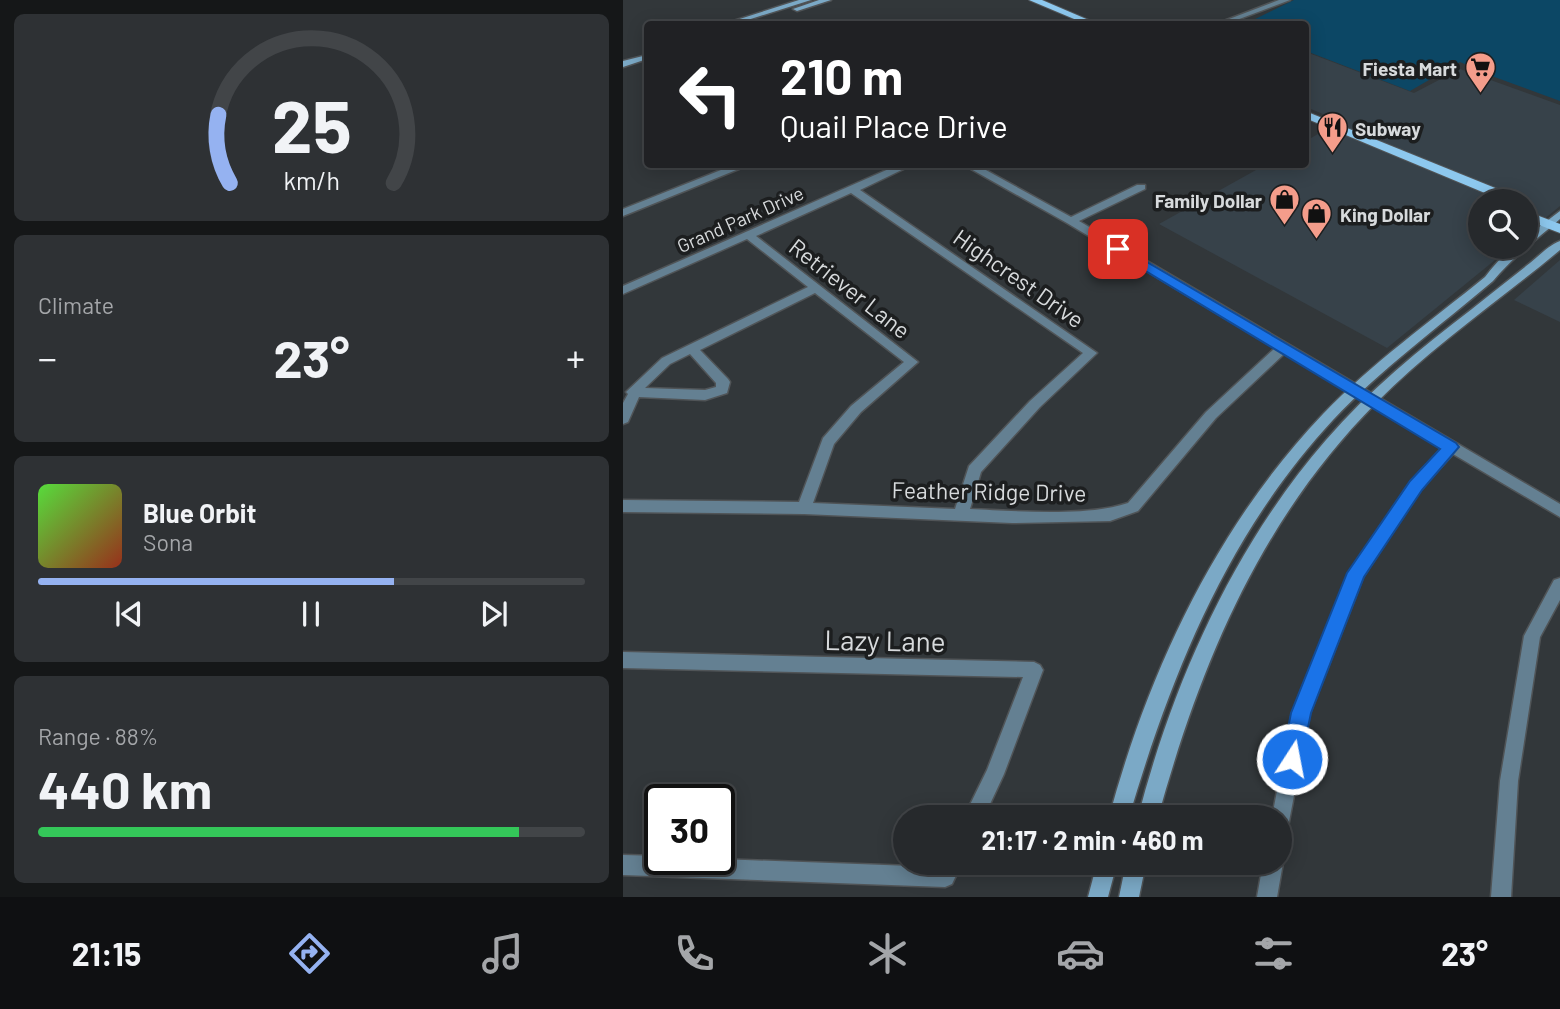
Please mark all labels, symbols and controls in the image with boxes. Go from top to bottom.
text: 210 m [780,46,903,105]
icon: left [665,49,756,140]
supermarket icon: Fiesta Mart [1463,51,1497,95]
place label: Fiesta Mart [1362,57,1457,80]
text: 25 [271,81,352,169]
text: Quail Place Drive [780,106,1008,144]
restaurant icon: Subway [1315,111,1349,155]
place label: Subway [1355,117,1421,140]
text: km/h [283,165,340,195]
street label: Grand Park Drive [673,181,807,257]
shop icon: Family Dollar [1268,183,1302,227]
place label: Family Dollar [1155,189,1263,212]
map controls [1468,189,1538,259]
button: search [1468,189,1538,259]
shop icon: King Dollar [1300,197,1334,241]
place label: King Dollar [1340,203,1431,226]
pin [1088,219,1148,279]
street label: Highcrest Drive [948,223,1090,333]
icon: arrive [1099,230,1137,268]
street label: Retriever Lane [784,232,916,344]
text: Climate [38,291,114,319]
text: 23° [273,326,350,388]
text: − [38,334,57,380]
text: + [566,334,585,380]
street label: Feather Ridge Drive [891,475,1087,507]
text: Blue Orbit [143,497,256,528]
text: Sona [143,528,193,556]
icon: previous [110,595,148,633]
icon: pause [292,595,330,633]
icon: next [475,595,513,633]
street label: Lazy Lane [824,622,946,658]
text: Range · 88% [38,722,158,750]
position arrow [1255,722,1329,796]
text: 440 km [38,757,212,819]
speed limit sign: 30 [644,784,735,875]
text: 21:17 · 2 min · 460 m [982,824,1203,855]
icon: directions [285,929,334,978]
icon: music [478,929,527,978]
icon: phone [670,929,719,978]
icon: climate [863,929,912,978]
icon: car [1056,929,1105,978]
icon: filters [1249,929,1298,978]
text: 21:15 [72,934,141,972]
text: 23° [1441,934,1488,972]

